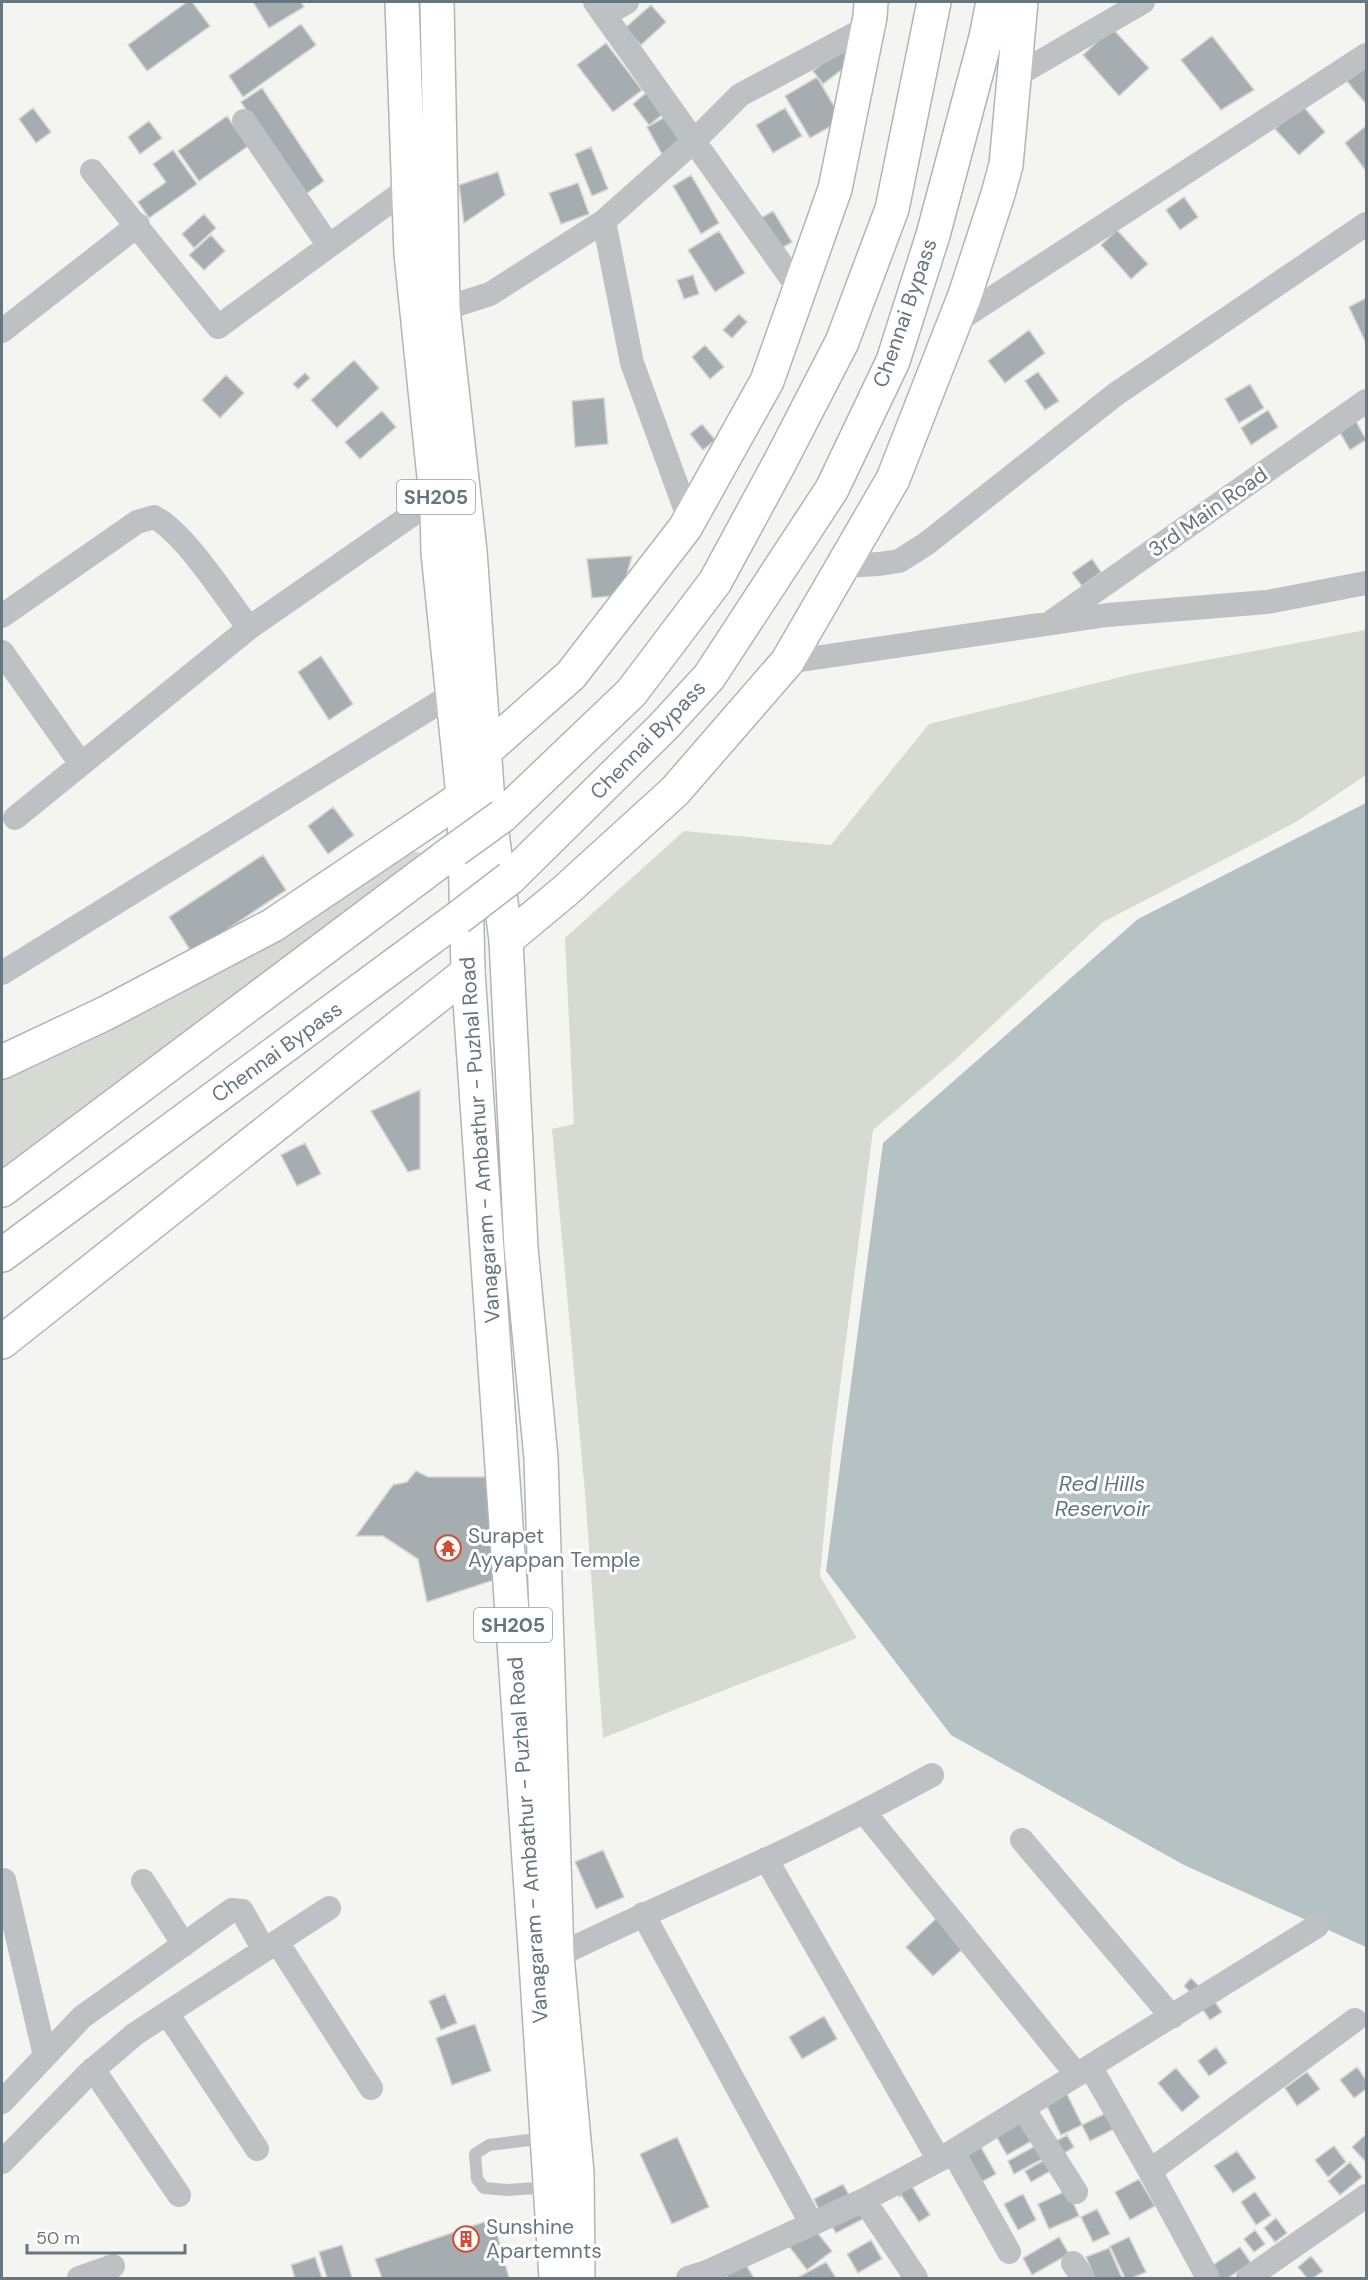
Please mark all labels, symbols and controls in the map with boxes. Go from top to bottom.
street label: Chennai Bypass [866,235,944,391]
street label: 3rd Main Road [1143,461,1273,563]
road number: SH205 [397,480,475,514]
street label: Chennai Bypass [584,674,712,806]
street label: Vanagaram - Ambathur - Puzhal Road [453,956,507,1324]
street label: Chennai Bypass [206,995,348,1109]
water label: Red Hills Reservoir [1055,1469,1150,1523]
place label: Surapet Ayyappan Temple [468,1522,641,1574]
temple icon: Surapet Ayyappan Temple [433,1533,463,1563]
road number: SH205 [474,1608,552,1642]
street label: Vanagaram - Ambathur - Puzhal Road [501,1656,555,2024]
place label: Sunshine Apartemnts [486,2213,602,2265]
scale bar [27,2217,184,2255]
building icon: Sunshine Apartemnts [451,2224,481,2254]
text: 50 m [36,2226,80,2250]

